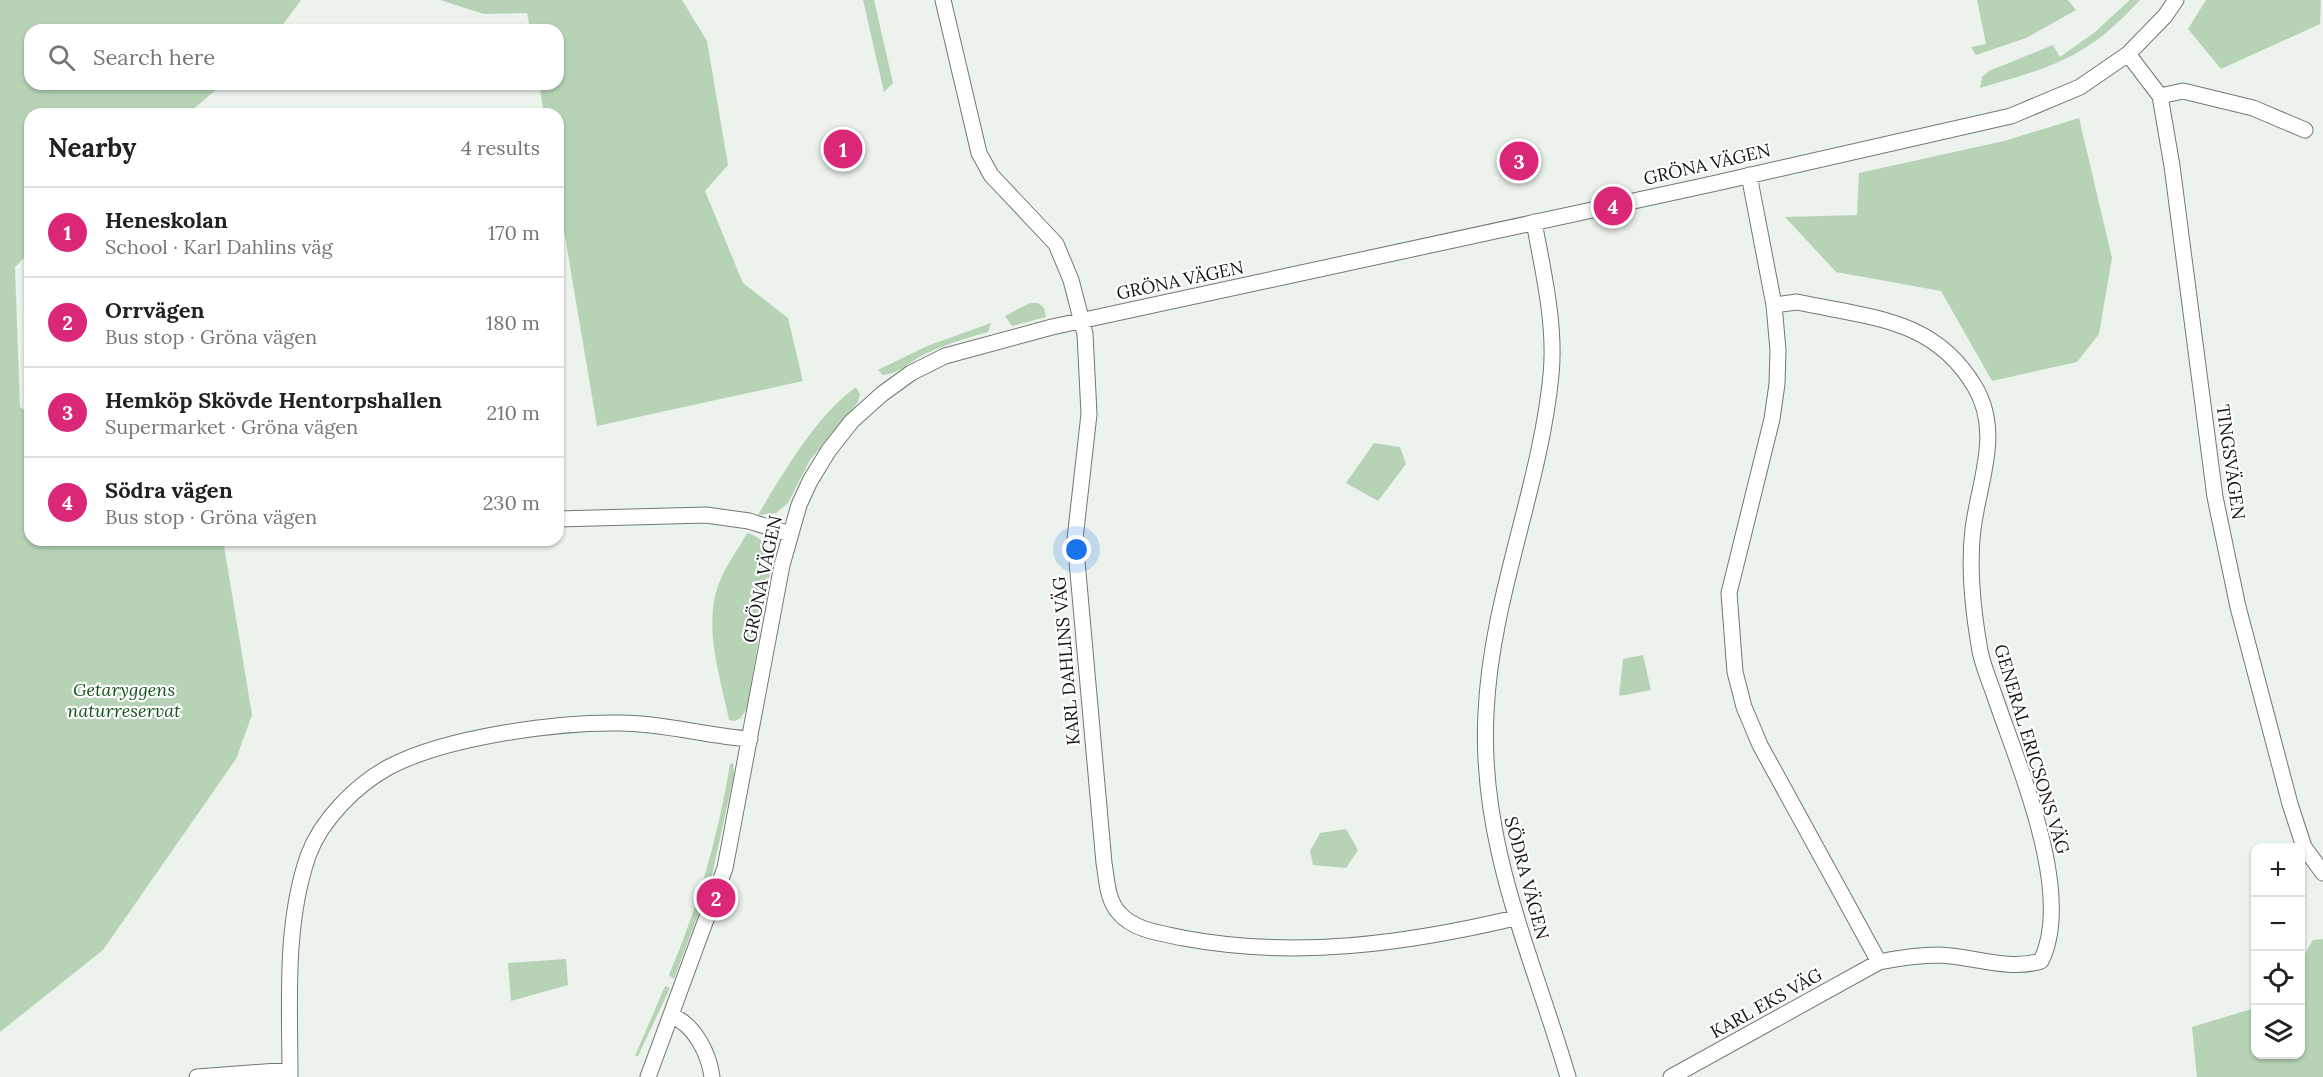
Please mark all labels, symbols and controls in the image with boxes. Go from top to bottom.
search box [24,24,564,90]
icon: search [45,41,78,74]
text: Search here [93,43,215,71]
pin: 1 [824,126,862,172]
text: Nearby [48,131,136,164]
text: 4 results [461,135,540,160]
pin: 3 [1500,138,1538,184]
street label: GRÖNA VÄGEN [1641,138,1773,190]
pin: 4 [1594,184,1632,228]
text: Heneskolan [105,206,228,234]
text: 1 [63,220,72,245]
text: 170 m [488,220,540,245]
text: School · Karl Dahlins väg [105,234,333,259]
street label: GRÖNA VÄGEN [1114,255,1246,305]
text: Orrvägen [105,296,205,324]
text: 2 [62,310,73,335]
text: 180 m [486,310,540,335]
text: Bus stop · Gröna vägen [105,324,317,349]
text: Hemköp Skövde Hentorpshallen [105,386,442,414]
text: 3 [62,400,73,425]
text: 210 m [486,400,540,425]
street label: TINGSVÄGEN [2212,403,2250,521]
text: Supermarket · Gröna vägen [105,414,358,439]
text: Södra vägen [105,476,233,504]
text: 4 [62,490,73,515]
text: 230 m [483,490,540,515]
text: Bus stop · Gröna vägen [105,504,317,529]
street label: GRÖNA VÄGEN [737,513,787,645]
your location [1062,535,1091,564]
street label: KARL DAHLINS VÄG [1047,575,1085,746]
street label: GENERAL ERICSONS VÄG [1989,641,2075,857]
park label: Getaryggens naturreservat [67,678,181,722]
street label: SÖDRA VÄGEN [1500,814,1554,942]
map controls [2251,843,2305,1059]
button: + [2251,843,2305,897]
pin: 2 [696,876,736,920]
button: − [2251,897,2305,951]
button: locate [2251,951,2305,1005]
street label: KARL EKS VÄG [1706,963,1826,1043]
button: layers [2251,1005,2305,1059]

